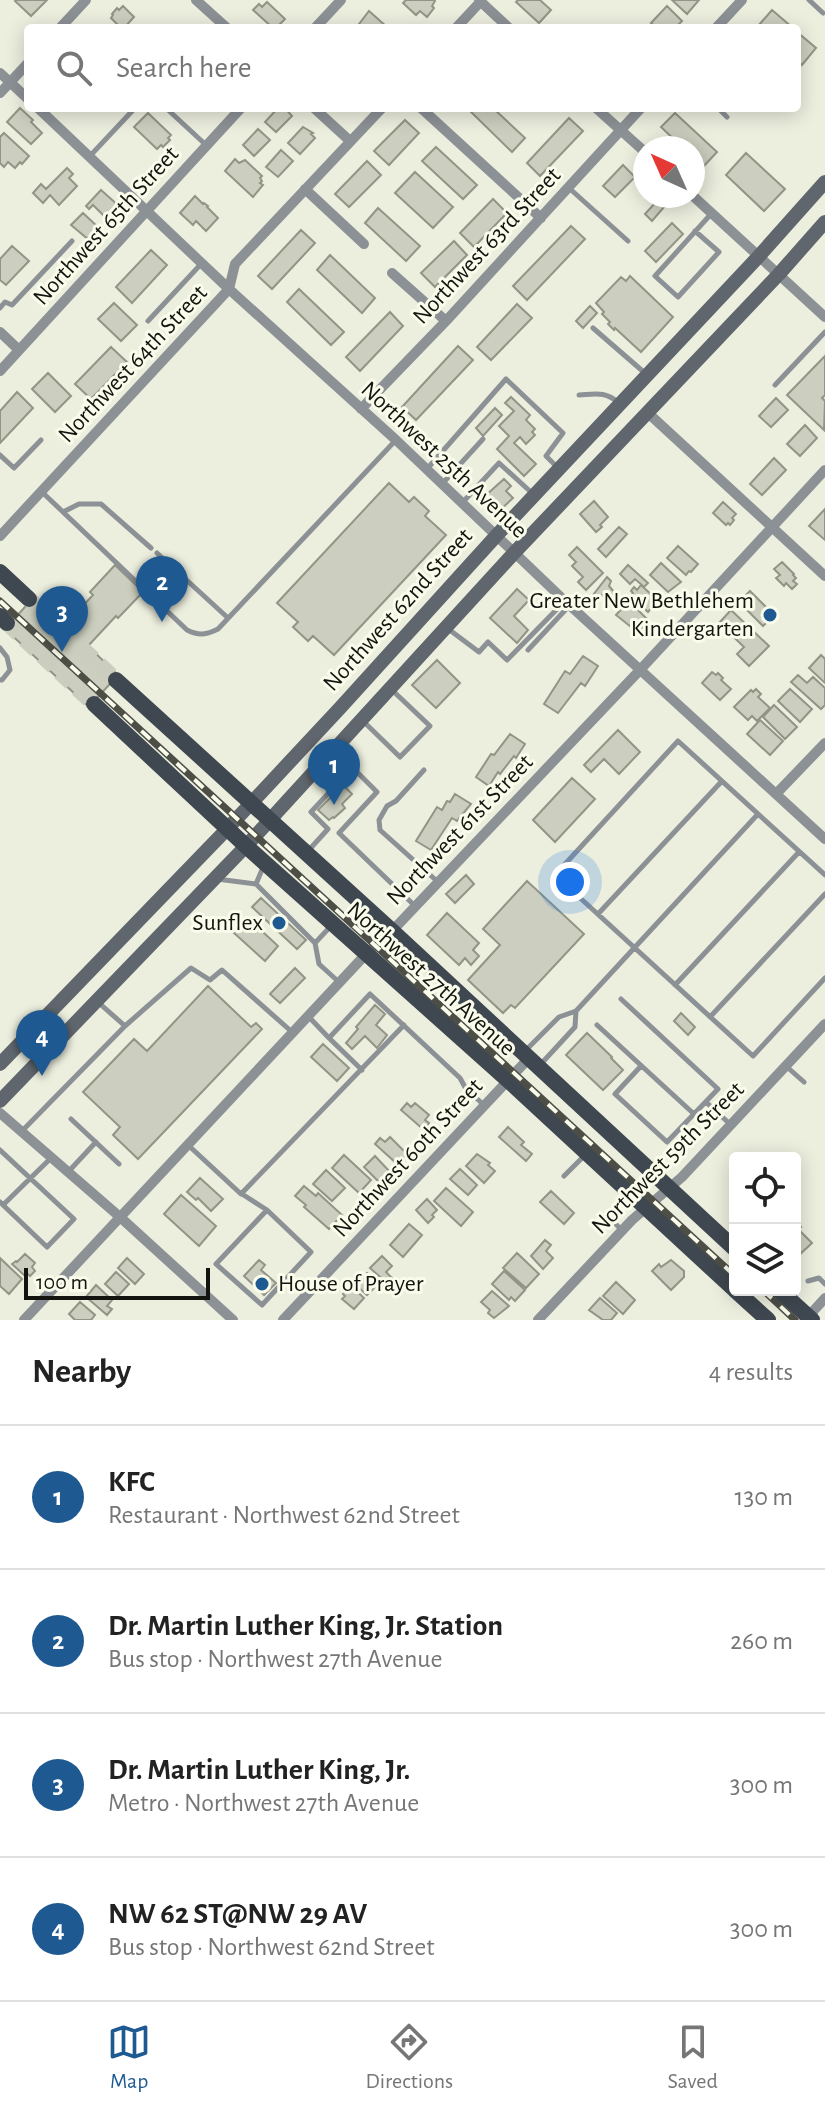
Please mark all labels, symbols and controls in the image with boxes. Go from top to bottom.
search box [24,24,801,112]
icon: search [52,46,96,90]
text: Search here [116,53,252,83]
north arrow [633,136,705,208]
street label: Northwest 65th Street [29,142,183,310]
street label: Northwest 63rd Street [409,163,566,329]
street label: Northwest 64th Street [54,280,212,447]
street label: Northwest 25th Avenue [356,377,532,543]
street label: Northwest 62nd Street [319,524,477,696]
pin: 2 [136,556,188,622]
pin: 3 [36,586,88,652]
place label: Greater New Bethlehem Kindergarten [529,589,754,641]
marker: Greater New Bethlehem Kindergarten [761,606,779,624]
pin: 1 [308,739,360,805]
street label: Northwest 61st Street [382,750,538,910]
your location [550,862,590,902]
street label: Northwest 27th Avenue [342,897,520,1061]
place label: Sunflex [192,911,264,935]
marker: Sunflex [270,914,288,932]
pin: 4 [16,1010,68,1076]
street label: Northwest 60th Street [329,1074,488,1242]
street label: Northwest 59th Street [587,1077,749,1239]
map controls [729,1152,801,1296]
button: locate [729,1152,801,1224]
button: layers [729,1224,801,1296]
scale bar [24,1264,210,1300]
text: 100 m [36,1271,88,1293]
place label: House of Prayer [278,1272,424,1296]
marker: House of Prayer [253,1275,271,1293]
text: Nearby [32,1355,131,1389]
text: 4 results [709,1359,793,1385]
text: KFC [108,1467,155,1497]
text: 1 [53,1484,63,1510]
text: 130 m [735,1484,793,1510]
text: Restaurant · Northwest 62nd Street [108,1502,460,1528]
text: Dr. Martin Luther King, Jr. Station [108,1611,503,1641]
text: 2 [52,1628,64,1654]
text: 260 m [730,1628,793,1654]
text: Bus stop · Northwest 27th Avenue [108,1646,443,1672]
text: Dr. Martin Luther King, Jr. [108,1755,411,1785]
text: 3 [52,1772,64,1798]
text: 300 m [730,1772,793,1798]
text: Metro · Northwest 27th Avenue [108,1790,419,1816]
text: NW 62 ST@NW 29 AV [108,1899,367,1929]
text: 4 [51,1916,65,1942]
text: 300 m [730,1916,793,1942]
text: Bus stop · Northwest 62nd Street [108,1934,434,1960]
tab: Map [107,2020,151,2094]
tab: Directions [365,2020,453,2094]
tab: Saved [667,2020,718,2094]

